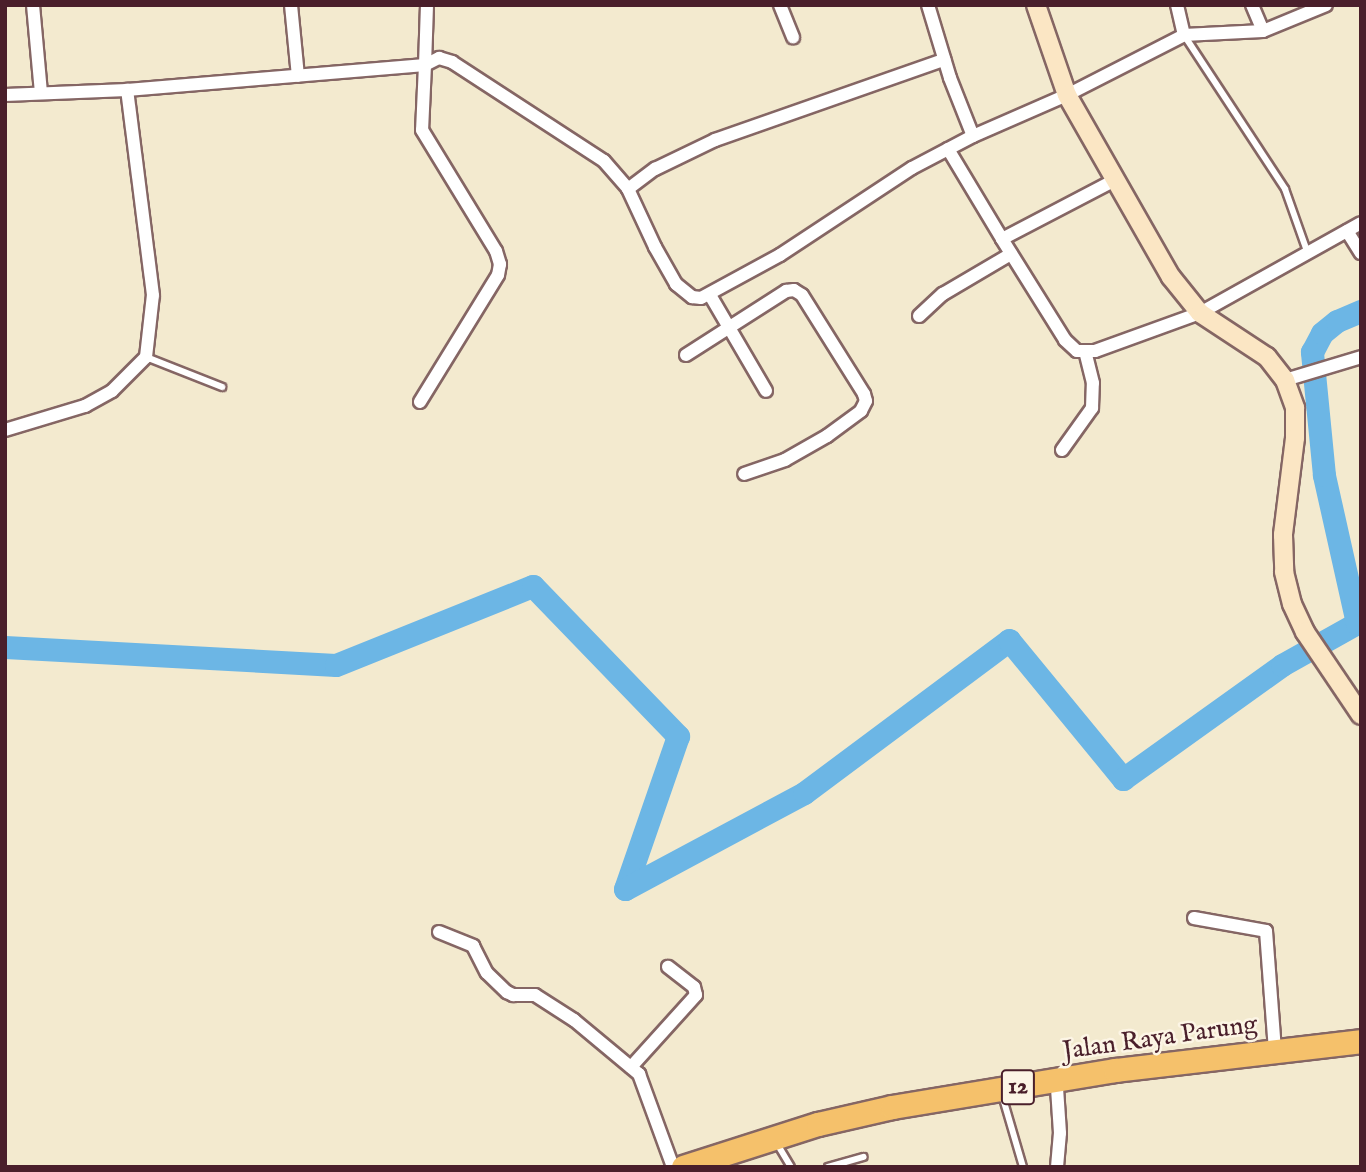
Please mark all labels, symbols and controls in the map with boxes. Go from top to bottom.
street label: Jalan Raya Parung [1061,1009,1259,1067]
road number: 12 [1000,1066,1036,1107]

